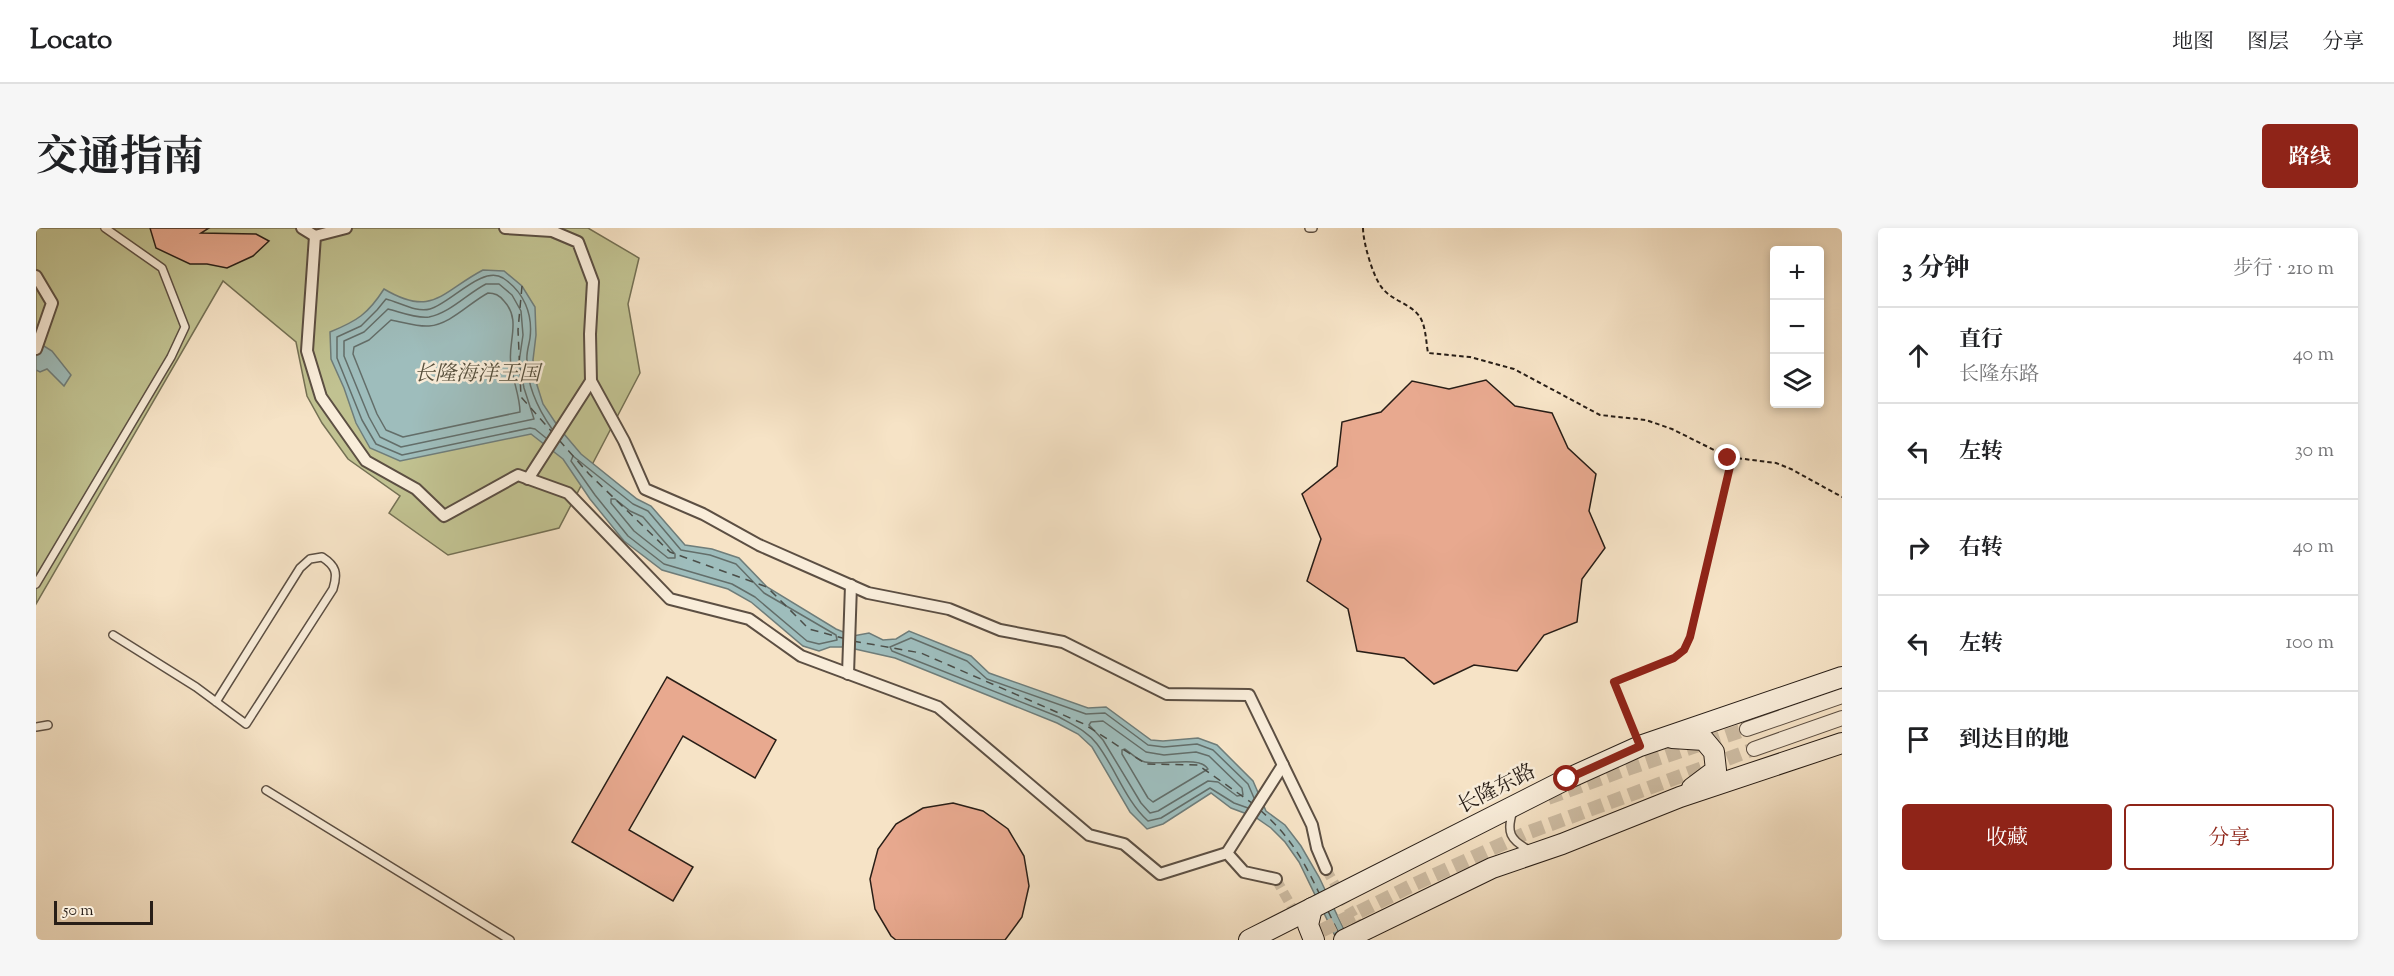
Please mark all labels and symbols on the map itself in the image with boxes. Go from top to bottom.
park label: 长隆海洋王国 [414,360,543,390]
route end [1714,444,1740,470]
street label: 长隆东路 [1453,757,1541,822]
route start [1553,765,1579,791]
scale bar [54,898,153,926]

